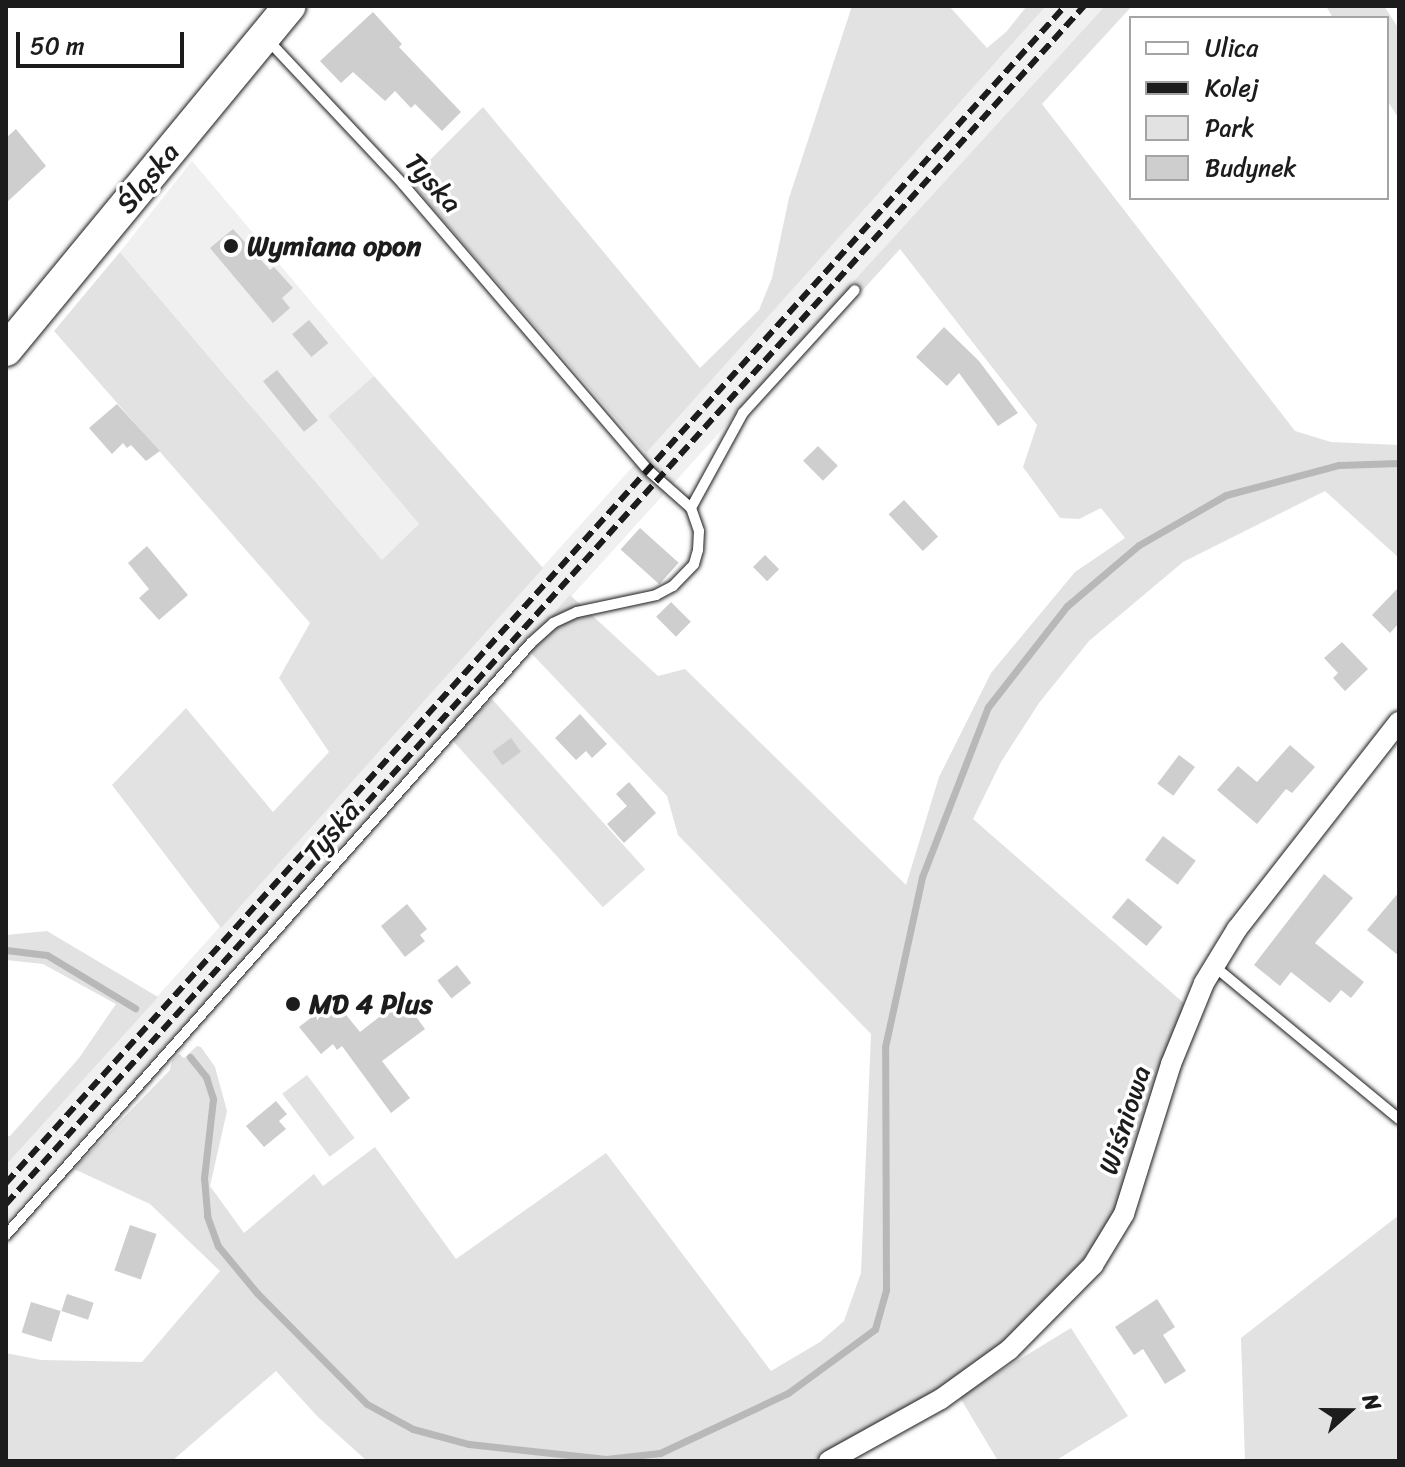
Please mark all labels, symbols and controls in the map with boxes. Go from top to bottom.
scale bar [20,16,188,66]
legend [1129,16,1389,200]
text: 50 m [30,25,85,67]
text: Ulica [1205,27,1258,69]
text: Kolej [1205,67,1259,109]
text: Park [1205,107,1254,149]
street label: Śląska [109,136,187,220]
street label: Tyska [397,146,469,220]
text: Budynek [1205,147,1296,189]
place label: Wymiana opon [247,229,421,263]
marker: Wymiana opon [222,237,240,255]
street label: Tyska [297,795,367,869]
place label: MD 4 Plus [309,987,434,1021]
marker: MD 4 Plus [284,995,302,1013]
street label: Wiśniowa [1092,1061,1158,1179]
north arrow [1309,1371,1389,1451]
text: N [1351,1388,1393,1416]

